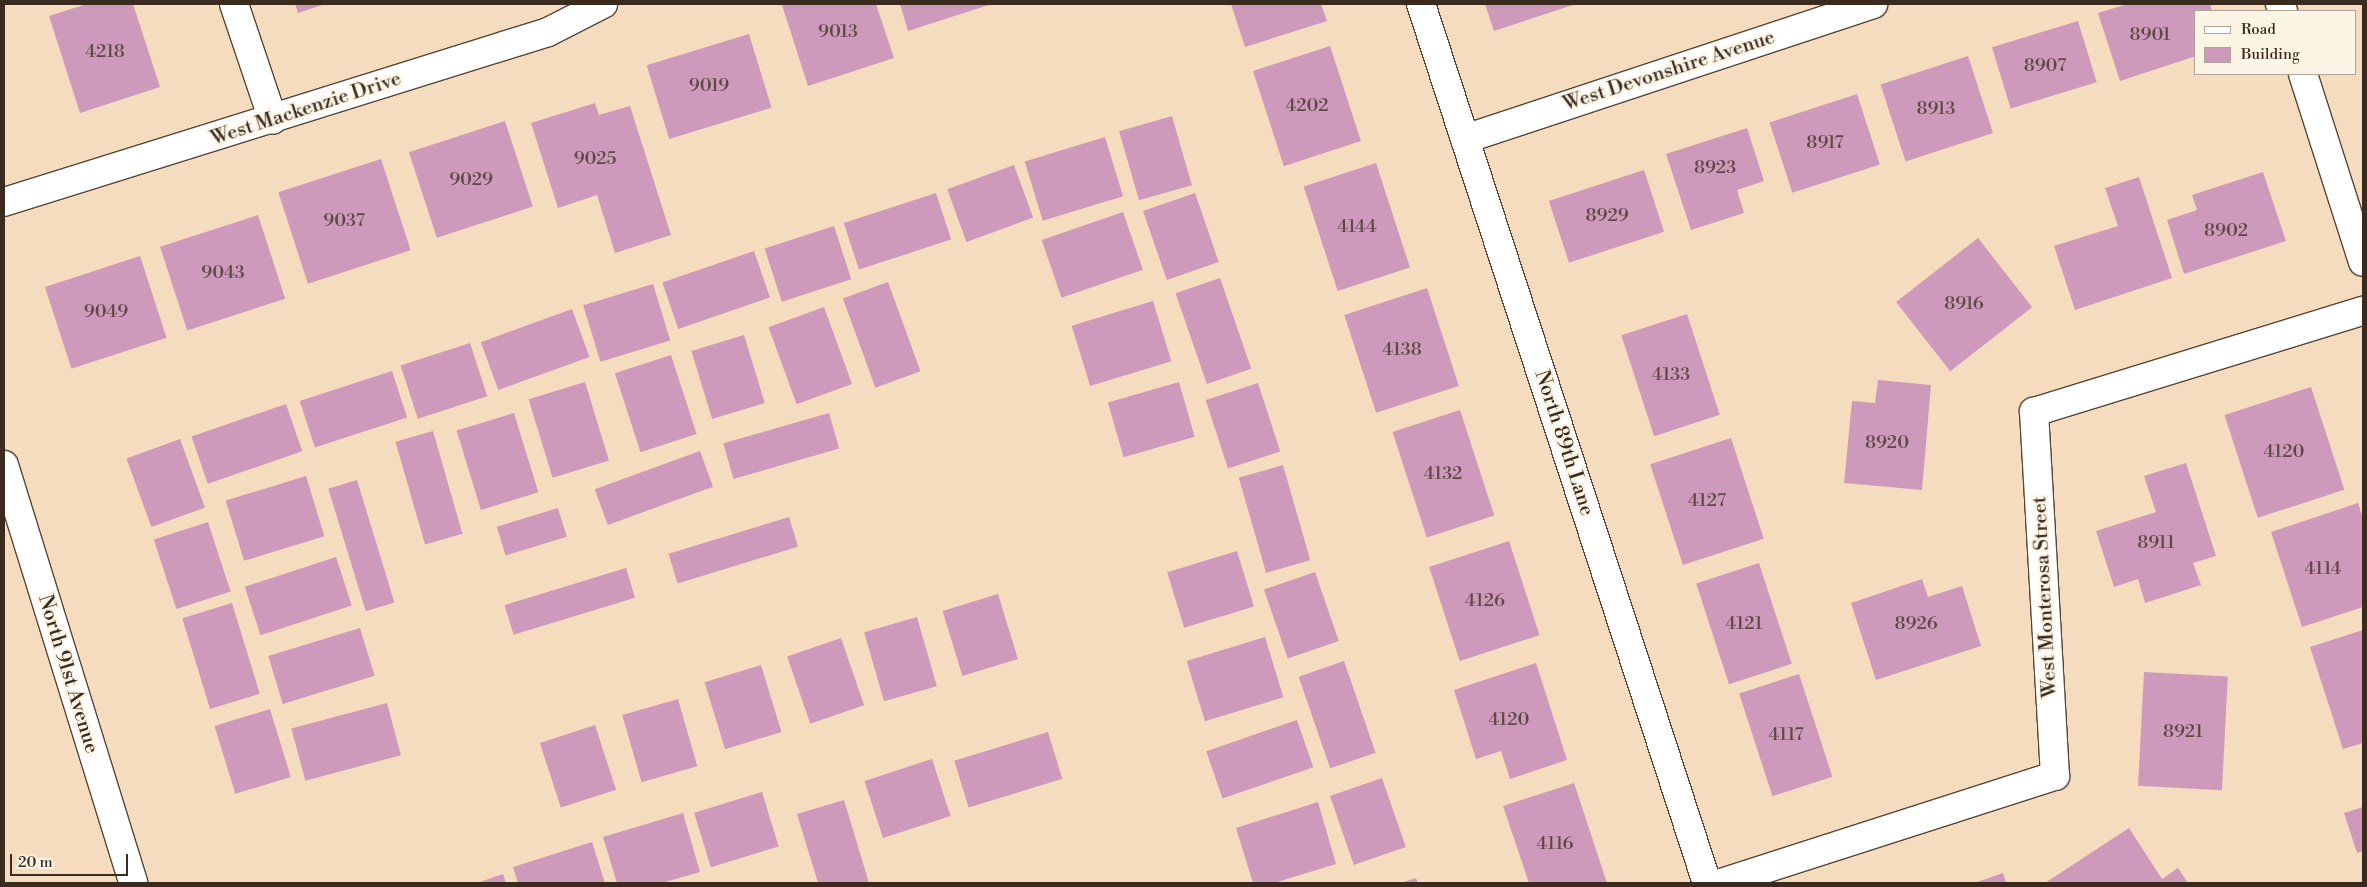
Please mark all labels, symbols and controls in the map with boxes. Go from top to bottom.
legend [2194,10,2357,75]
text: Road [2241,20,2276,39]
house number: 9013 [818,21,858,43]
house number: 8901 [2129,24,2171,46]
street label: West Devonshire Avenue [1560,25,1778,117]
house number: 4218 [85,41,125,63]
text: Building [2241,45,2300,64]
house number: 8907 [2024,55,2066,77]
street label: West Mackenzie Drive [208,67,404,151]
house number: 9019 [689,75,729,97]
house number: 4202 [1286,95,1328,117]
house number: 8913 [1916,98,1956,120]
house number: 8917 [1806,132,1844,154]
house number: 9025 [574,148,616,170]
house number: 8923 [1694,157,1736,179]
house number: 9029 [449,169,493,191]
house number: 8929 [1585,205,1629,227]
house number: 9037 [323,210,365,232]
house number: 4144 [1337,216,1377,238]
house number: 8902 [2204,220,2248,242]
house number: 9043 [201,262,245,284]
house number: 8916 [1944,293,1984,315]
house number: 9049 [84,301,128,323]
house number: 4138 [1382,339,1422,361]
house number: 4133 [1652,364,1690,386]
street label: North 89th Lane [1529,367,1599,519]
house number: 8920 [1865,432,1909,454]
house number: 4120 [2263,441,2305,463]
house number: 4132 [1424,463,1462,485]
house number: 4127 [1688,490,1726,512]
street label: West Monterosa Street [2028,496,2062,698]
house number: 8911 [2137,532,2175,554]
house number: 4114 [2305,558,2341,580]
house number: 4126 [1465,590,1505,612]
street label: North 91st Avenue [32,592,104,756]
house number: 4121 [1725,613,1763,635]
house number: 8926 [1894,613,1938,635]
house number: 4120 [1488,709,1530,731]
house number: 8921 [2163,721,2203,743]
house number: 4117 [1769,724,1803,746]
house number: 4116 [1536,833,1574,855]
scale bar [12,844,130,876]
text: 20 m [18,853,53,872]

